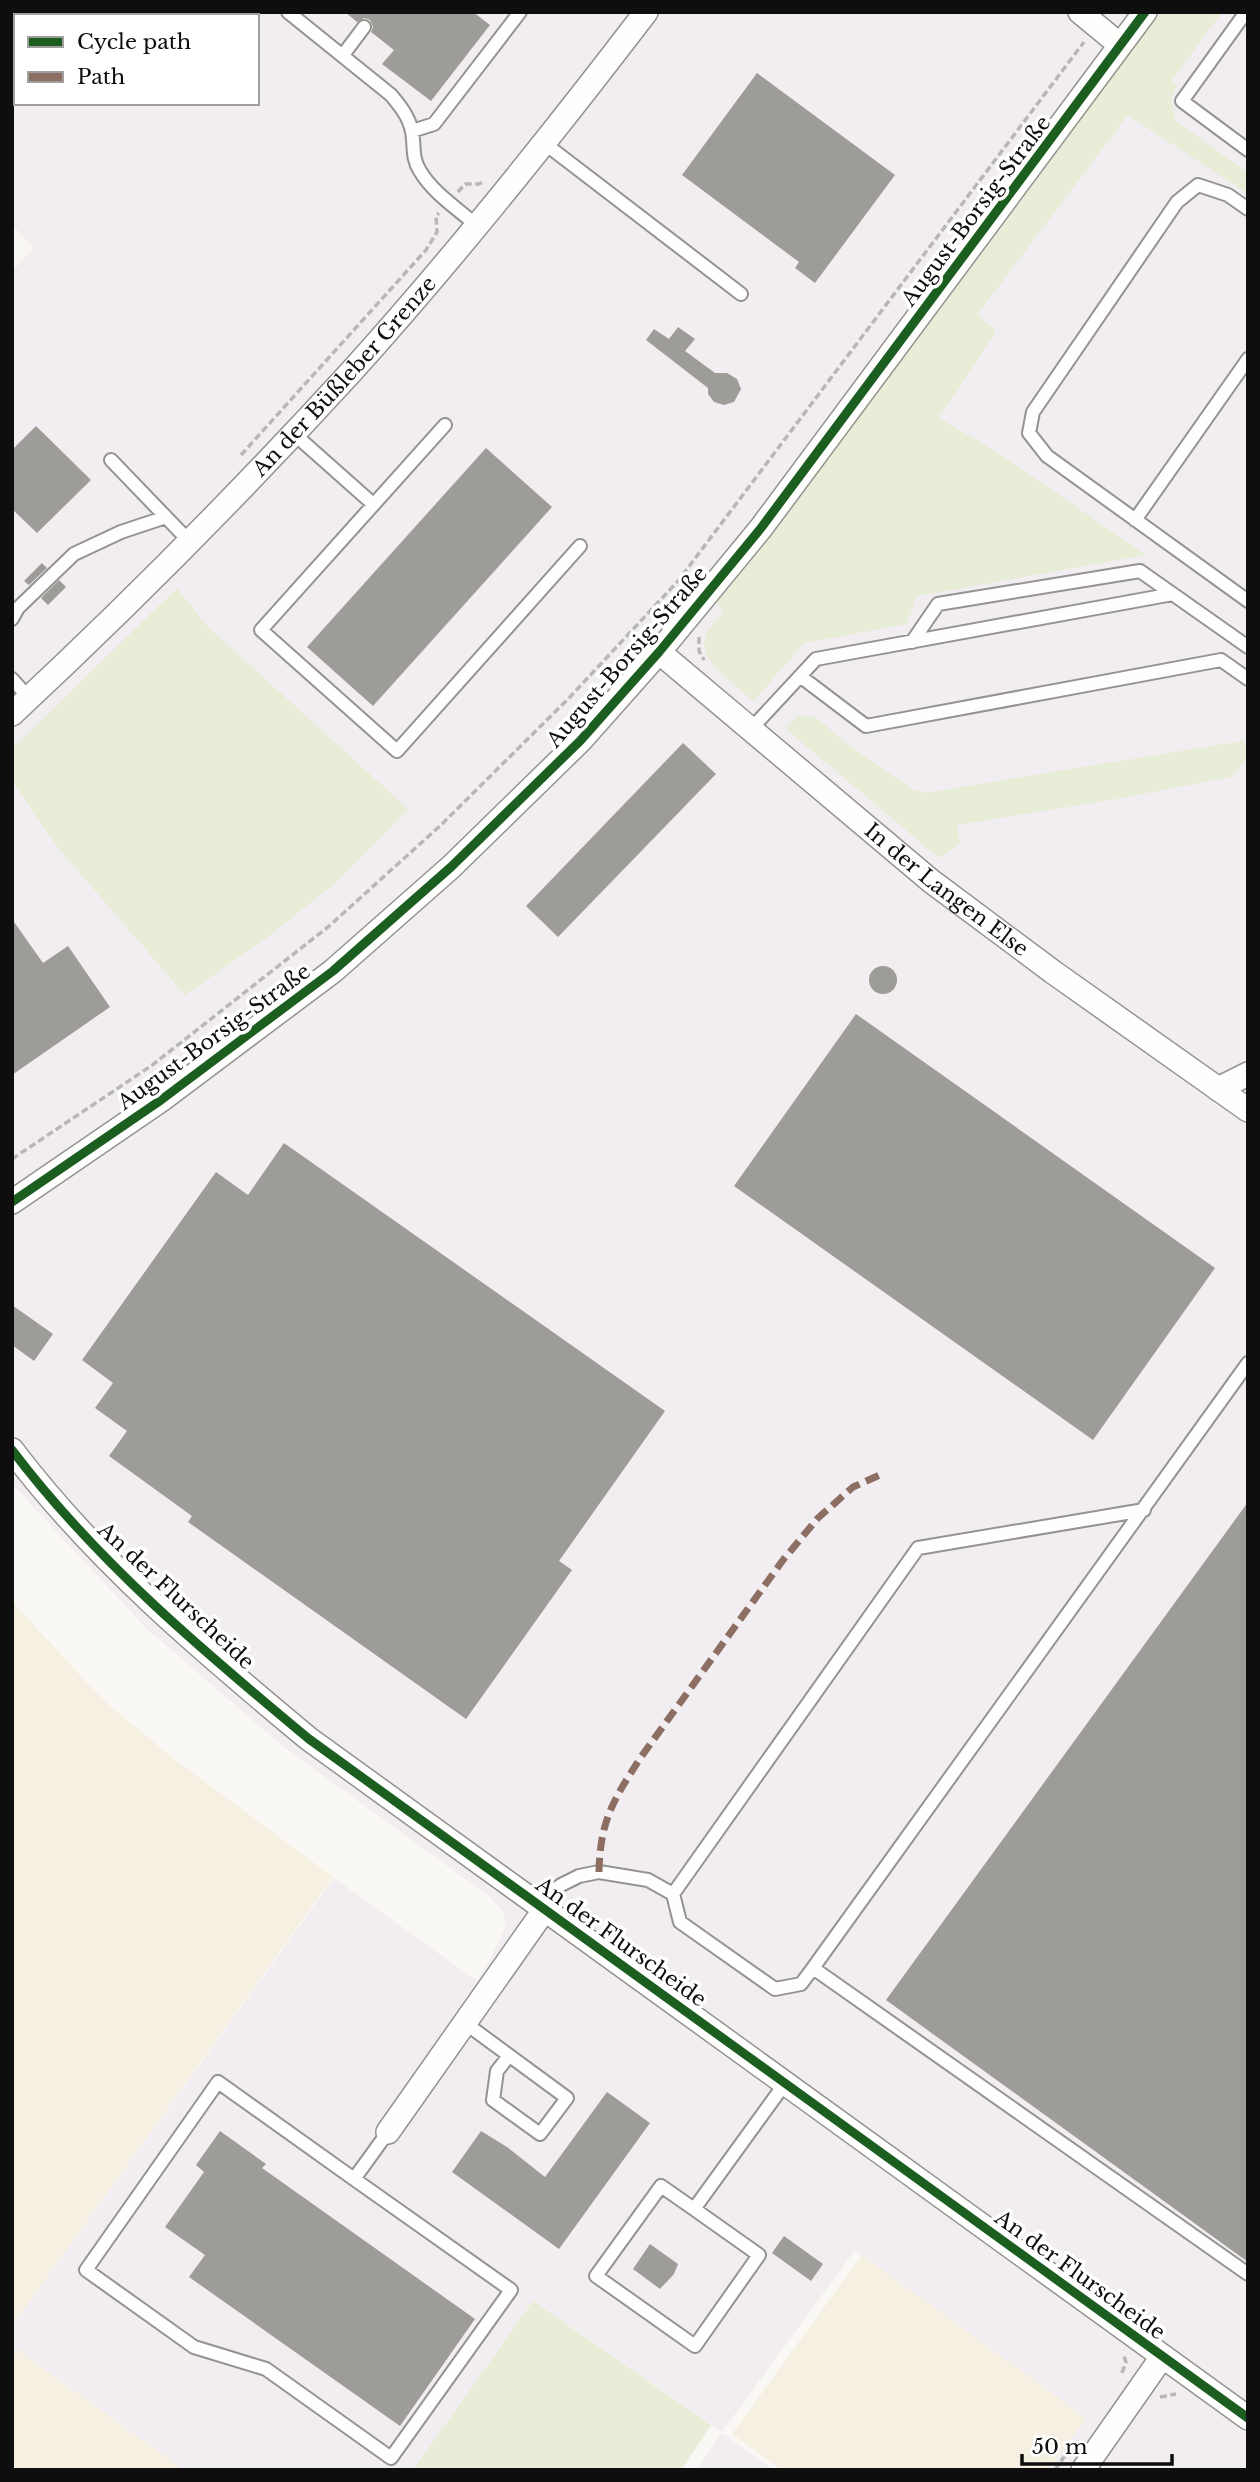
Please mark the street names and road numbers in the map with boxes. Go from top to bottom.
street label: August-Borsig-Straße [895,111,1056,312]
street label: An der Büßleber Grenze [246,271,442,483]
street label: August-Borsig-Straße [540,561,713,754]
street label: In der Langen Else [859,818,1033,962]
street label: August-Borsig-Straße [112,958,315,1116]
street label: An der Flurscheide [92,1516,259,1675]
street label: An der Flurscheide [530,1871,711,2012]
street label: An der Flurscheide [989,2204,1170,2345]

